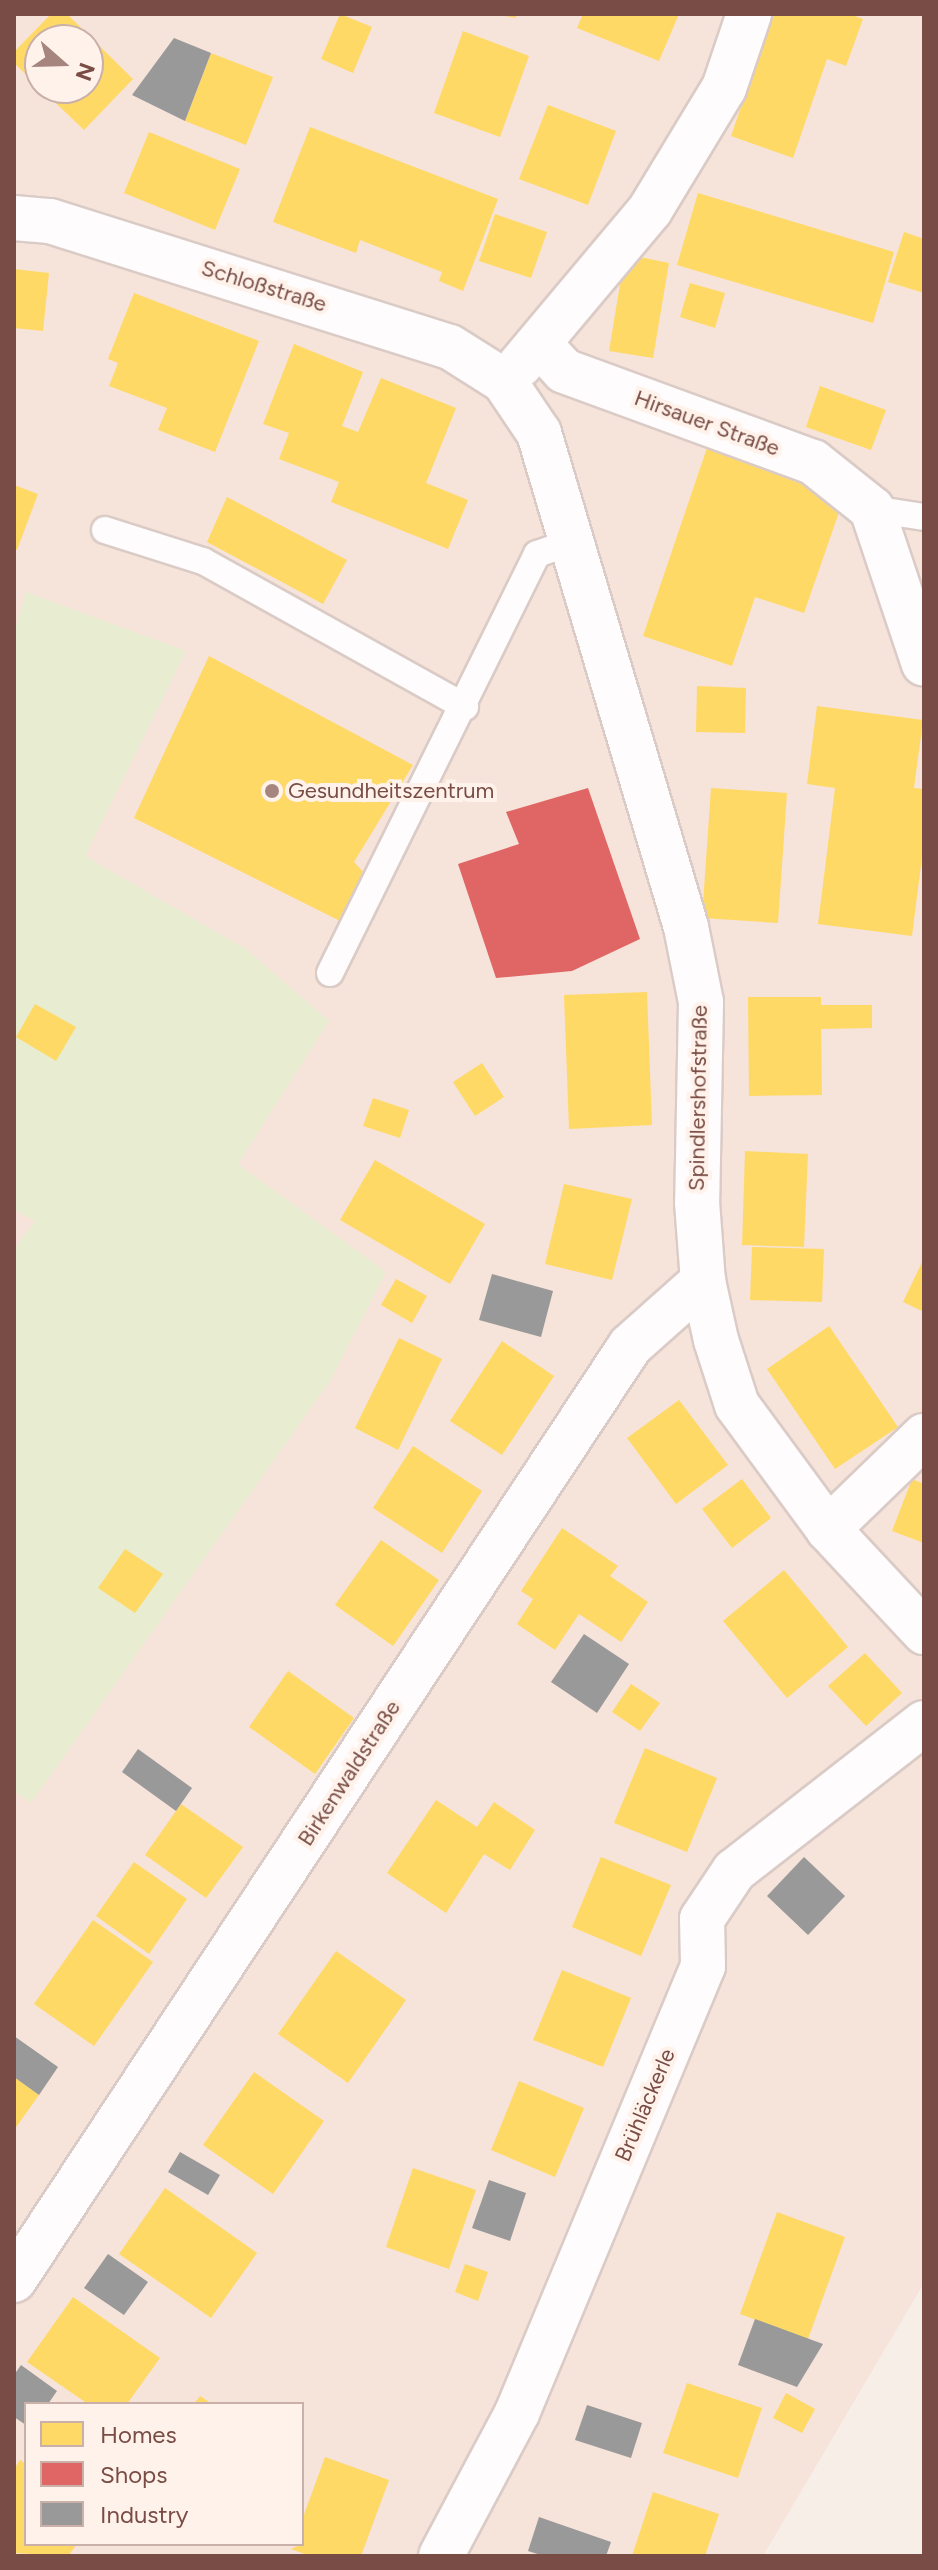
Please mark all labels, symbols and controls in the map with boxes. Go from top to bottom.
north arrow [24,24,104,104]
text: N [70,59,101,84]
street label: Schloßstraße [198,254,330,318]
street label: Hirsauer Straße [631,385,783,461]
place label: Gesundheitszentrum [288,778,494,804]
marker: Gesundheitszentrum [263,782,281,800]
street label: Spindlershofstraße [683,1005,713,1191]
street label: Birkenwaldstraße [292,1695,406,1851]
street label: Brühläckerle [609,2045,681,2165]
legend [24,2402,304,2546]
text: Homes [100,2420,177,2449]
text: Shops [100,2460,167,2489]
text: Industry [100,2500,188,2529]

